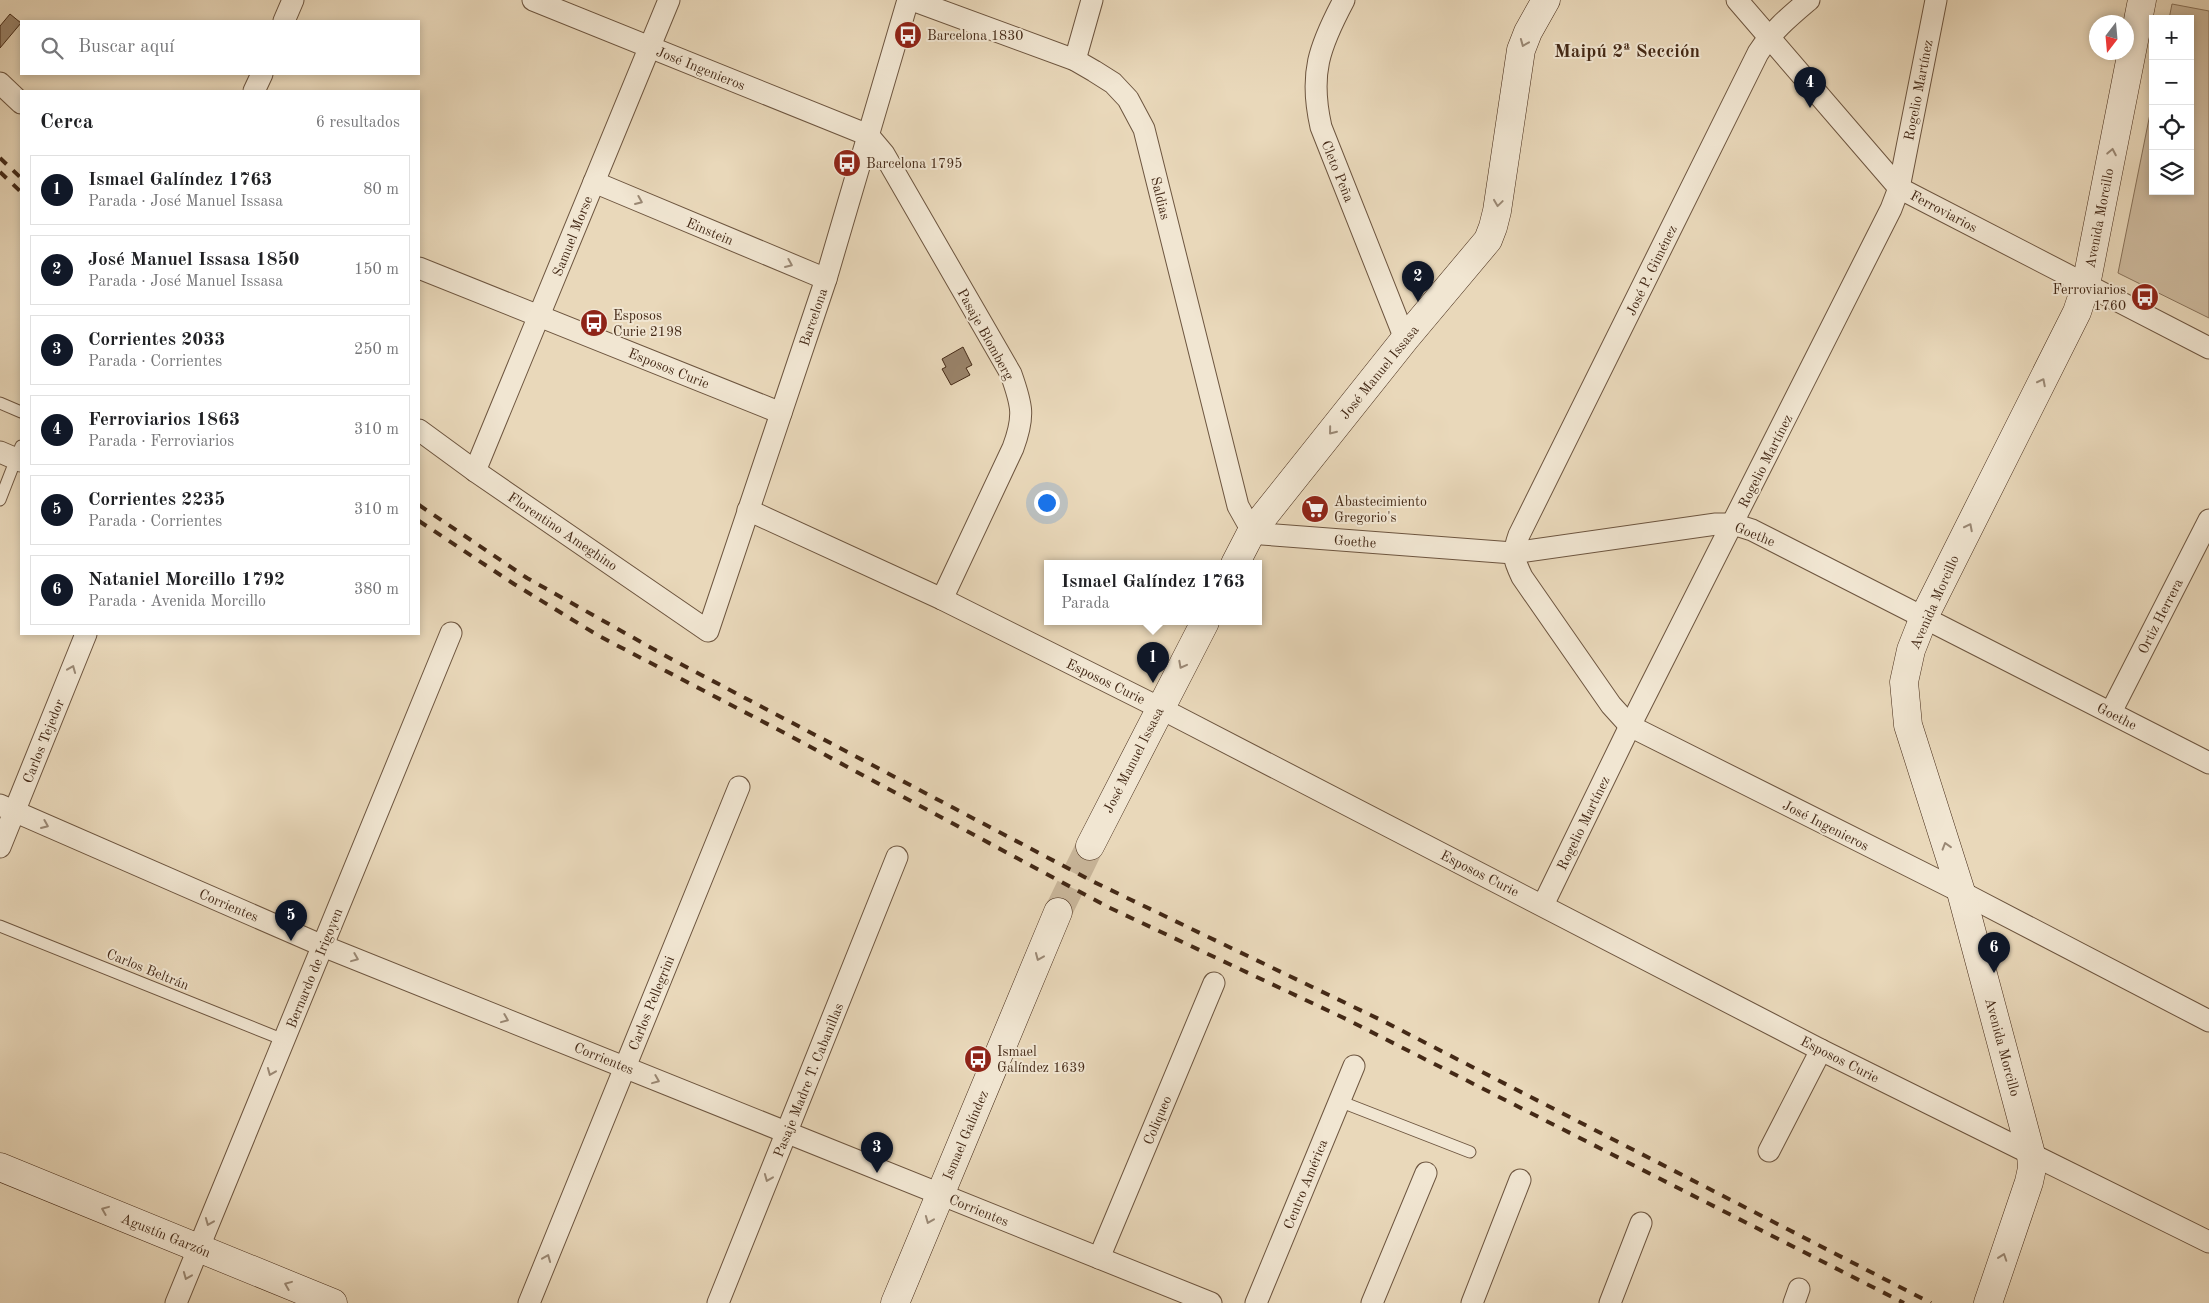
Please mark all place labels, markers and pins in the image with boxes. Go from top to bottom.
bus stop icon: Barcelona 1830 [893,20,923,50]
place label: Barcelona 1830 [927,29,1023,43]
pin: 4 [1794,67,1826,108]
bus stop icon: Barcelona 1795 [832,148,862,178]
place label: Barcelona 1795 [866,157,962,171]
pin: 2 [1402,261,1434,302]
bus stop icon: Ferroviarios 1760 [2130,282,2160,312]
place label: Ferroviarios 1760 [2053,283,2126,313]
bus stop icon: Esposos Curie 2198 [579,308,609,338]
place label: Esposos Curie 2198 [613,309,682,339]
supermarket icon: Abastecimiento Gregorio's [1300,494,1330,524]
place label: Abastecimiento Gregorio's [1334,495,1427,525]
pin: 1 [1137,642,1169,683]
pin: 5 [275,900,307,941]
pin: 6 [1978,932,2010,973]
bus stop icon: Ismael Galíndez 1639 [963,1044,993,1074]
place label: Ismael Galíndez 1639 [997,1045,1085,1075]
pin: 3 [861,1132,893,1173]

